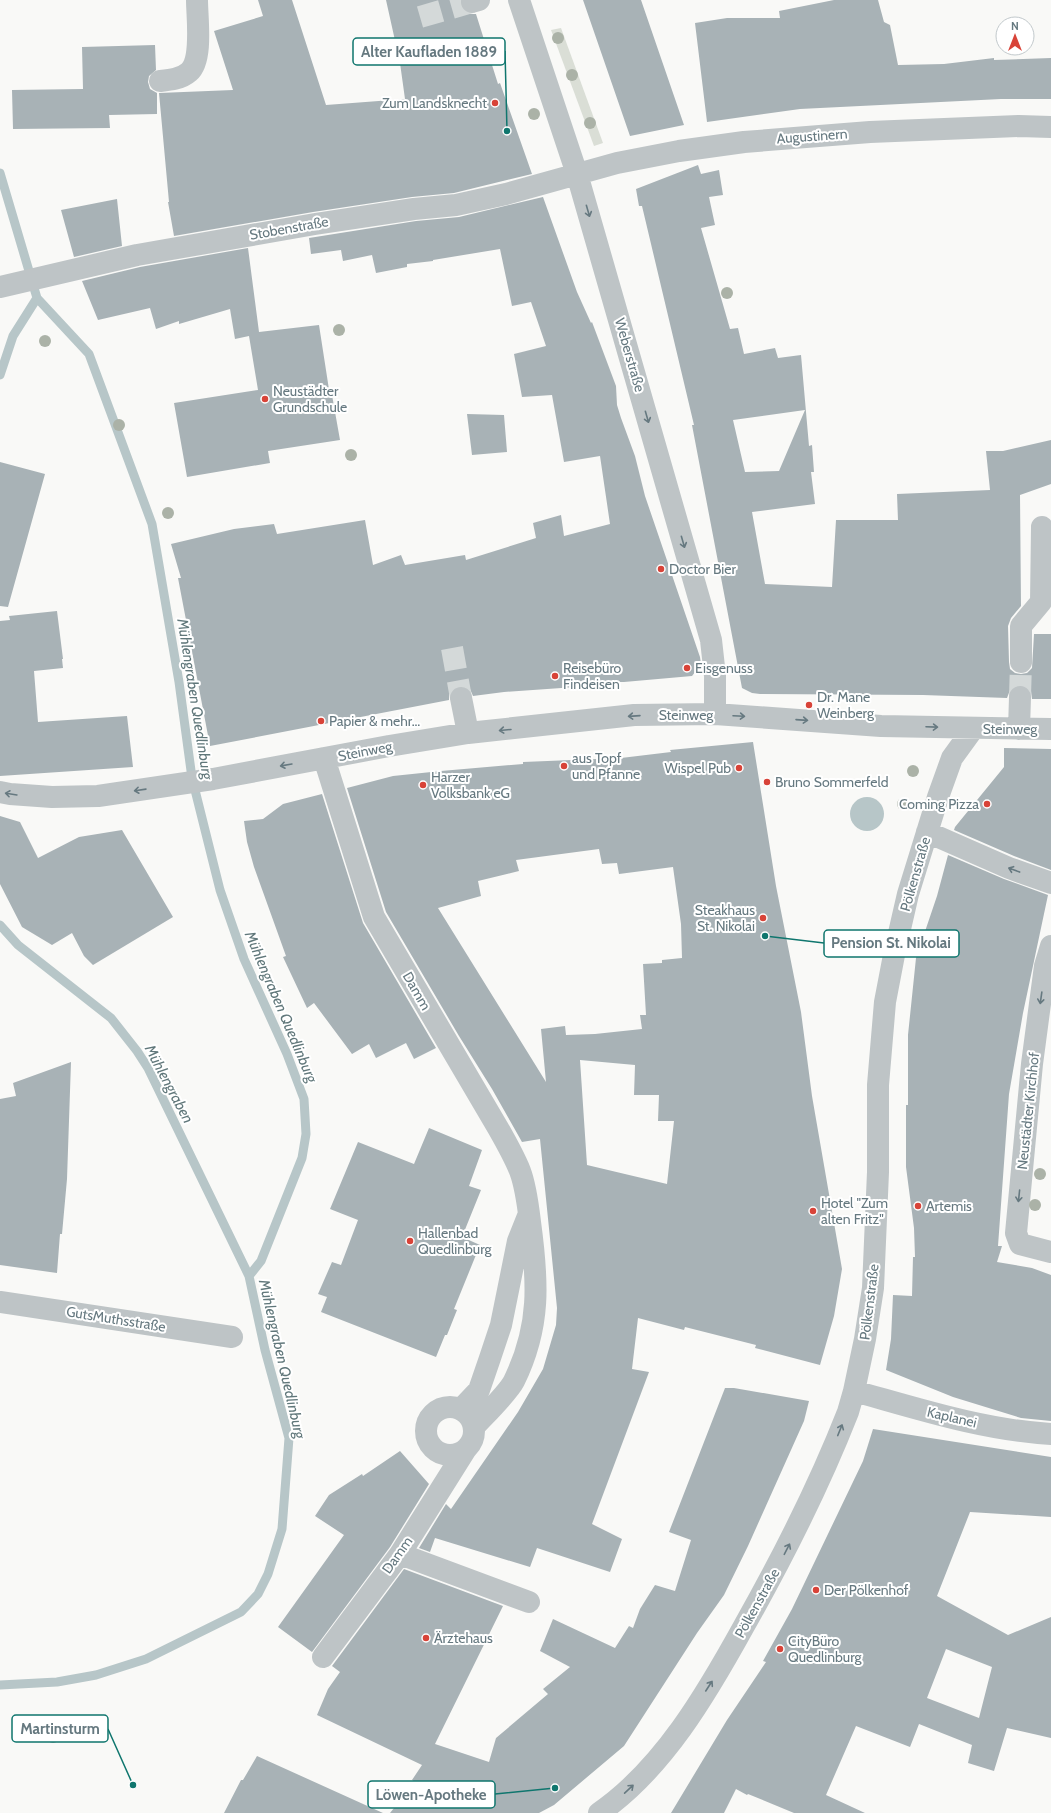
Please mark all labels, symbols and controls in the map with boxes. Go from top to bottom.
north arrow [995,16,1035,56]
text: N [1011,19,1019,33]
callout: Alter Kaufladen 1889 [353,38,505,65]
text: Alter Kaufladen 1889 [361,43,497,61]
place label: Zum Landsknecht [382,94,487,112]
marker: Zum Landsknecht [490,98,500,108]
street label: Augustinern [776,125,848,147]
one-way arrow [585,204,592,217]
street label: Stobenstraße [248,212,330,244]
street label: Weberstraße [611,316,649,394]
place label: Neustädter Grundschule [273,382,347,416]
marker: Neustädter Grundschule [260,394,270,404]
one-way arrow [644,410,651,423]
one-way arrow [680,535,687,548]
place label: Doctor Bier [669,560,736,578]
marker: Doctor Bier [656,564,666,574]
water label: Mühlengraben Quedlinburg [173,616,217,782]
place label: Reisebüro Findeisen [563,659,622,693]
place label: Eisgenuss [695,659,753,677]
marker: Eisgenuss [682,663,692,673]
marker: Reisebüro Findeisen [550,671,560,681]
place label: Dr. Mane Weinberg [817,688,875,722]
marker: Dr. Mane Weinberg [804,700,814,710]
street label: Steinweg [659,706,714,724]
place label: Papier & mehr… [329,712,420,730]
one-way arrow [628,712,641,719]
one-way arrow [732,712,745,719]
marker: Papier & mehr… [316,716,326,726]
one-way arrow [795,716,808,724]
street label: Steinweg [983,720,1038,738]
one-way arrow [925,724,938,731]
one-way arrow [499,726,512,733]
street label: Steinweg [336,737,395,765]
place label: aus Topf und Pfanne [572,749,640,783]
place label: Wispel Pub [665,759,731,777]
marker: aus Topf und Pfanne [559,761,569,771]
one-way arrow [280,762,293,770]
marker: Wispel Pub [734,763,744,773]
place label: Harzer Volksbank eG [431,768,510,802]
place label: Bruno Sommerfeld [775,773,888,791]
marker: Bruno Sommerfeld [762,777,772,787]
marker: Harzer Volksbank eG [418,780,428,790]
one-way arrow [134,786,147,794]
one-way arrow [4,790,17,798]
place label: Coming Pizza [899,795,979,813]
marker: Coming Pizza [982,799,992,809]
street label: Pölkenstraße [896,835,934,913]
one-way arrow [1009,865,1021,873]
place label: Steakhaus St. Nikolai [695,901,755,935]
marker: Steakhaus St. Nikolai [758,913,768,923]
water label: Mühlengraben Quedlinburg [241,928,322,1086]
callout: Pension St. Nikolai [824,930,959,957]
text: Pension St. Nikolai [831,934,951,952]
street label: Damm [399,969,435,1013]
one-way arrow [1037,991,1045,1004]
water label: Mühlengraben [140,1041,197,1126]
street label: Neustädter Kirchhof [1013,1051,1043,1171]
one-way arrow [1016,1189,1023,1202]
place label: Hotel "Zum alten Fritz" [821,1194,888,1228]
place label: Artemis [926,1197,972,1215]
marker: Artemis [913,1201,923,1211]
marker: Hotel "Zum alten Fritz" [808,1206,818,1216]
place label: Hallenbad Quedlinburg [418,1224,493,1258]
marker: Hallenbad Quedlinburg [405,1236,415,1246]
street label: Pölkenstraße [855,1263,883,1341]
water label: Mühlengraben Quedlinburg [255,1277,309,1441]
street label: GutsMuthsstraße [65,1302,167,1336]
street label: Kaplanei [925,1403,979,1431]
one-way arrow [837,1425,845,1437]
street label: Damm [378,1533,416,1577]
one-way arrow [784,1543,791,1555]
street label: Pölkenstraße [731,1565,783,1641]
place label: Der Pölkenhof [824,1581,909,1599]
marker: Der Pölkenhof [811,1585,821,1595]
place label: Ärztehaus [434,1629,493,1647]
place label: CityBüro Quedlinburg [788,1632,863,1666]
marker: Ärztehaus [421,1633,431,1643]
marker: CityBüro Quedlinburg [775,1644,785,1654]
one-way arrow [705,1681,713,1692]
callout: Martinsturm [12,1715,108,1742]
text: Martinsturm [20,1720,100,1738]
callout: Löwen-Apotheke [368,1781,495,1808]
one-way arrow [624,1784,634,1794]
text: Löwen-Apotheke [375,1786,487,1804]

